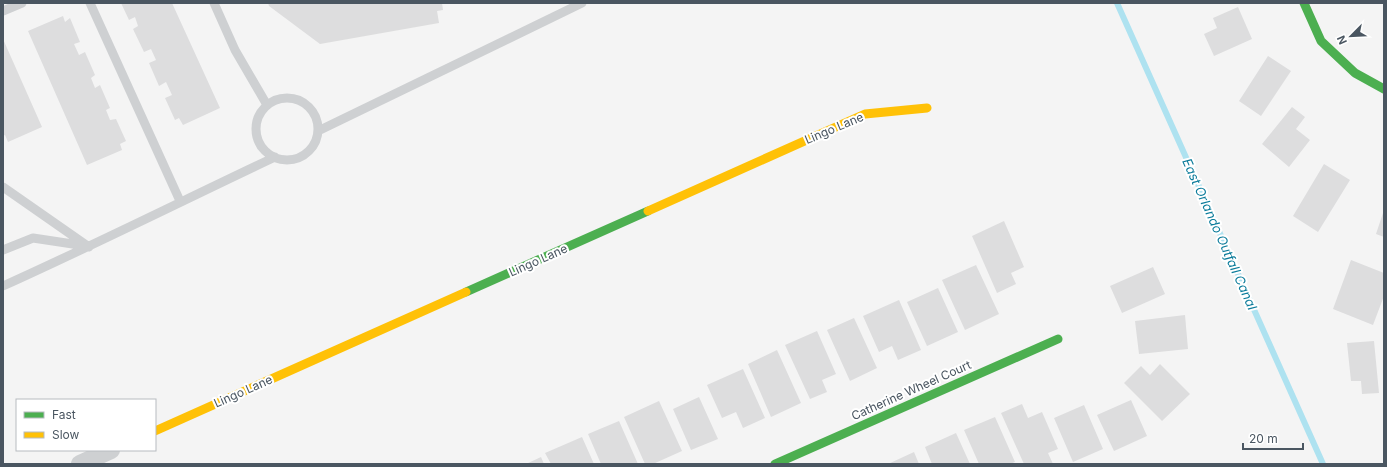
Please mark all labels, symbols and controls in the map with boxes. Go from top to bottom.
north arrow [1331,16,1371,56]
text: N [1334,33,1350,47]
street label: Lingo Lane [802,109,866,147]
water label: East Orlando Outfall Canal [1179,156,1261,313]
street label: Lingo Lane [506,240,570,280]
street label: Catherine Wheel Court [849,357,973,423]
street label: Lingo Lane [211,371,275,411]
legend [16,399,156,451]
text: Fast [52,407,76,422]
scale bar [1243,425,1303,451]
text: Slow [52,427,80,442]
text: 20 m [1249,431,1278,446]

